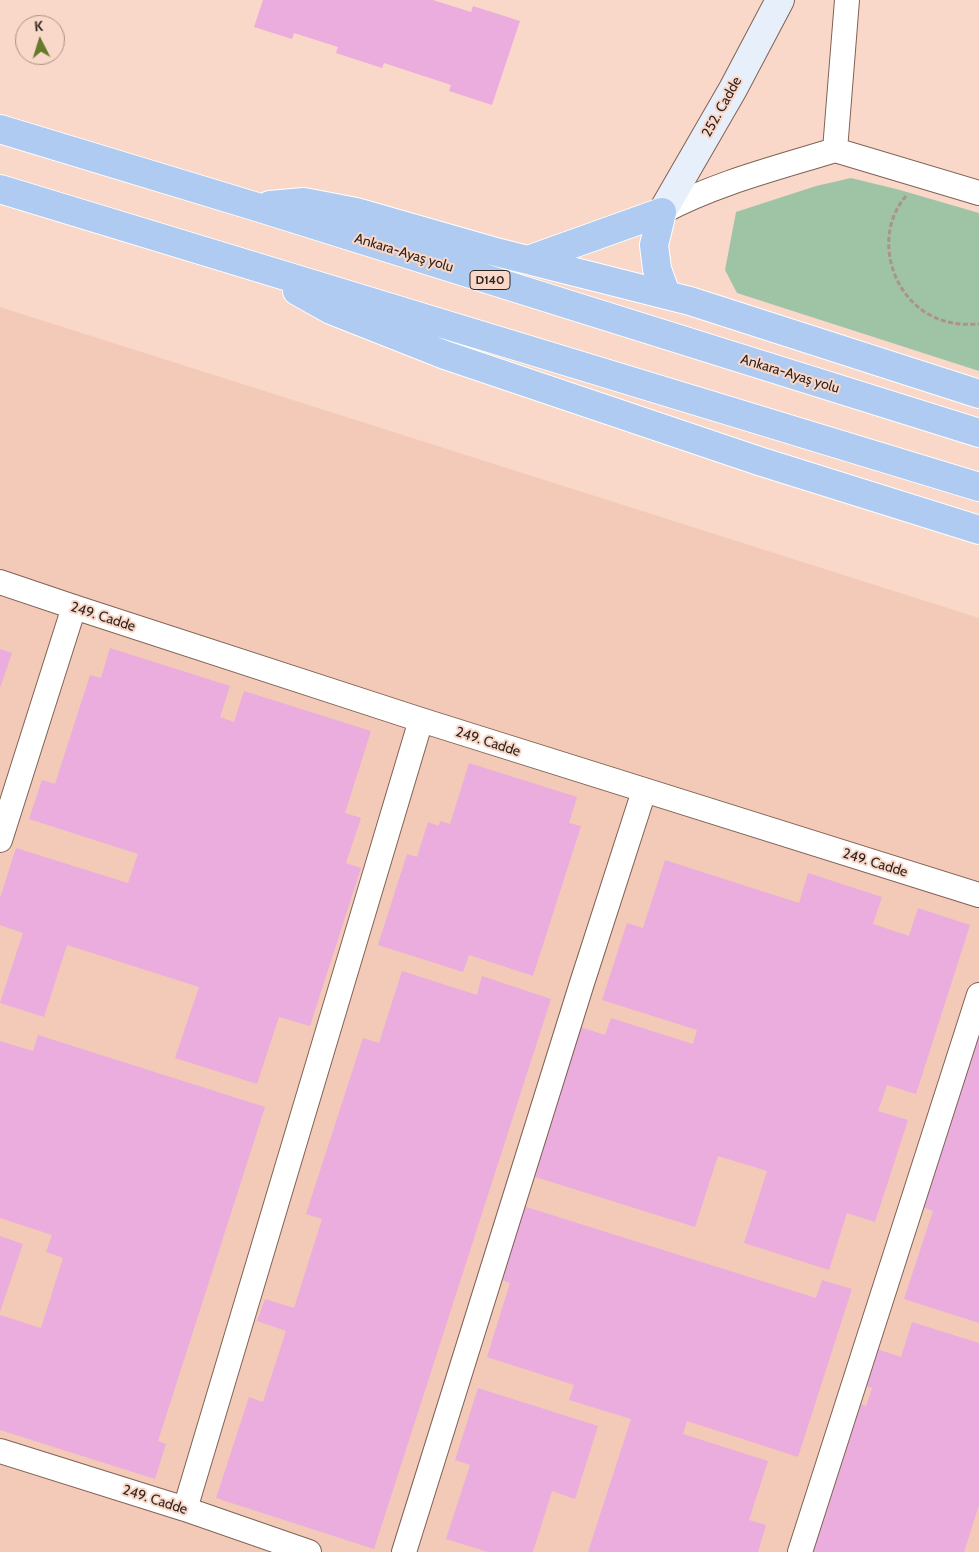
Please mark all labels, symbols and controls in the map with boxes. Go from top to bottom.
north arrow [15,15,65,65]
text: K [34,17,44,35]
street label: 252. Cadde [699,74,745,140]
street label: Ankara-Ayaş yolu [353,230,455,276]
road number: D140 [470,270,510,290]
street label: Ankara-Ayaş yolu [739,351,841,397]
street label: 249. Cadde [68,599,138,635]
street label: 249. Cadde [453,724,523,760]
street label: 249. Cadde [840,845,910,881]
street label: 249. Cadde [120,1482,190,1518]

